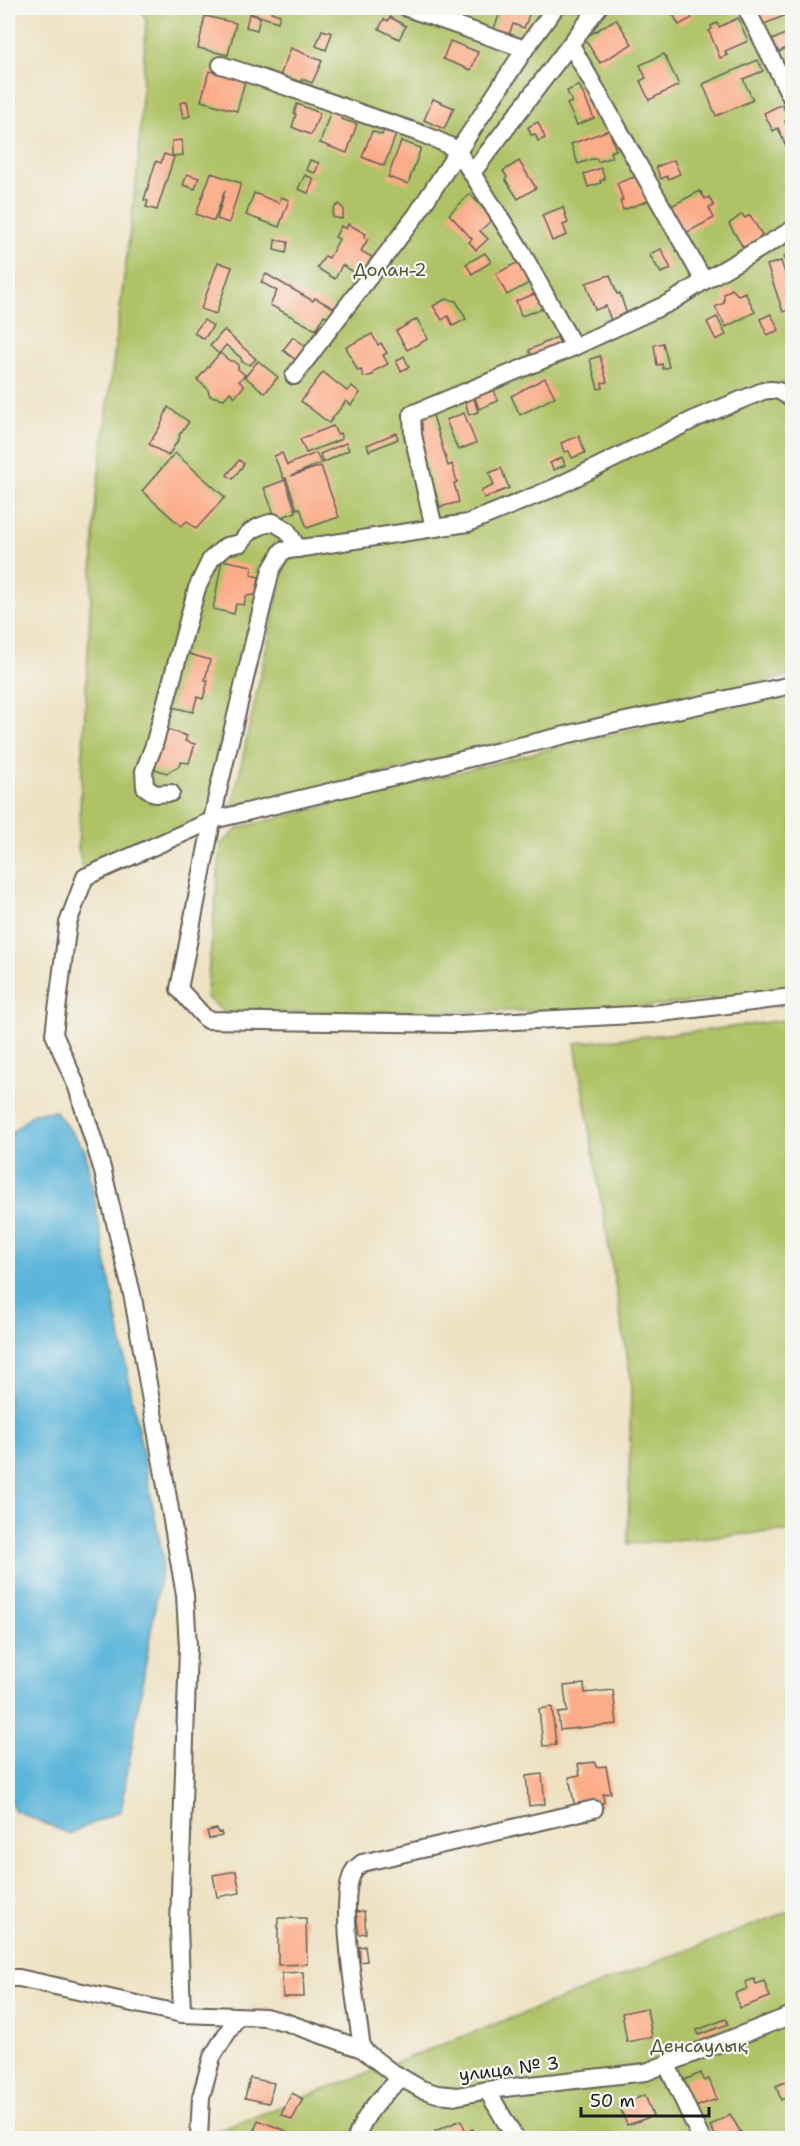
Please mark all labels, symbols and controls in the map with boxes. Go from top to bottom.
park label: Долан-2 [353,258,427,282]
park label: Денсаулық [650,2034,748,2058]
street label: улица № 3 [457,2051,561,2087]
scale bar [581,2080,708,2118]
text: 50 m [590,2089,635,2113]

